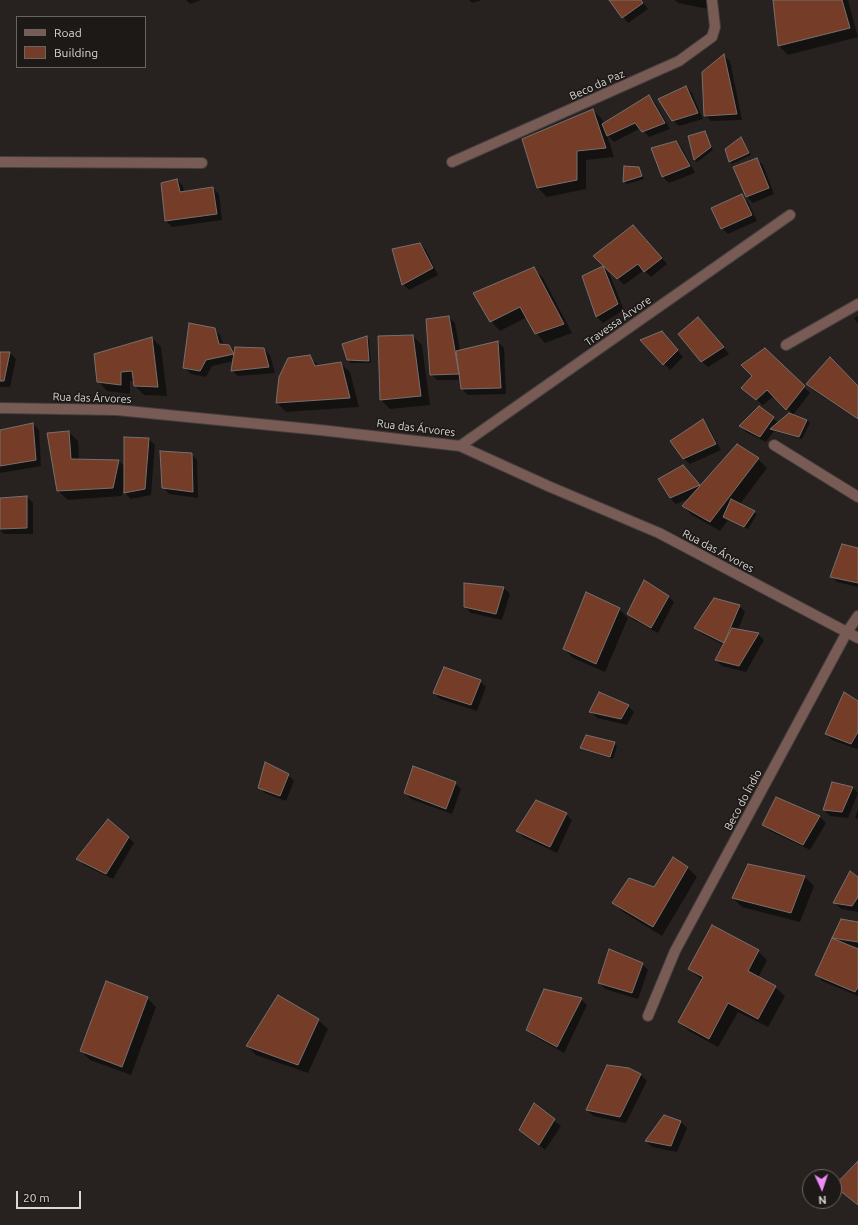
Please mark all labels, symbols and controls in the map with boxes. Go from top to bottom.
legend [16,16,146,68]
text: Road [54,26,82,39]
text: Building [54,46,98,59]
street label: Beco da Paz [567,67,627,103]
street label: Travessa Árvore [582,293,654,349]
street label: Rua das Árvores [52,390,132,406]
street label: Rua das Árvores [376,417,456,439]
street label: Rua das Árvores [680,527,756,575]
street label: Beco do Índio [721,767,765,833]
north arrow [802,1169,842,1209]
scale bar [18,1183,83,1209]
text: 20 m [23,1191,50,1204]
text: N [818,1194,827,1206]

